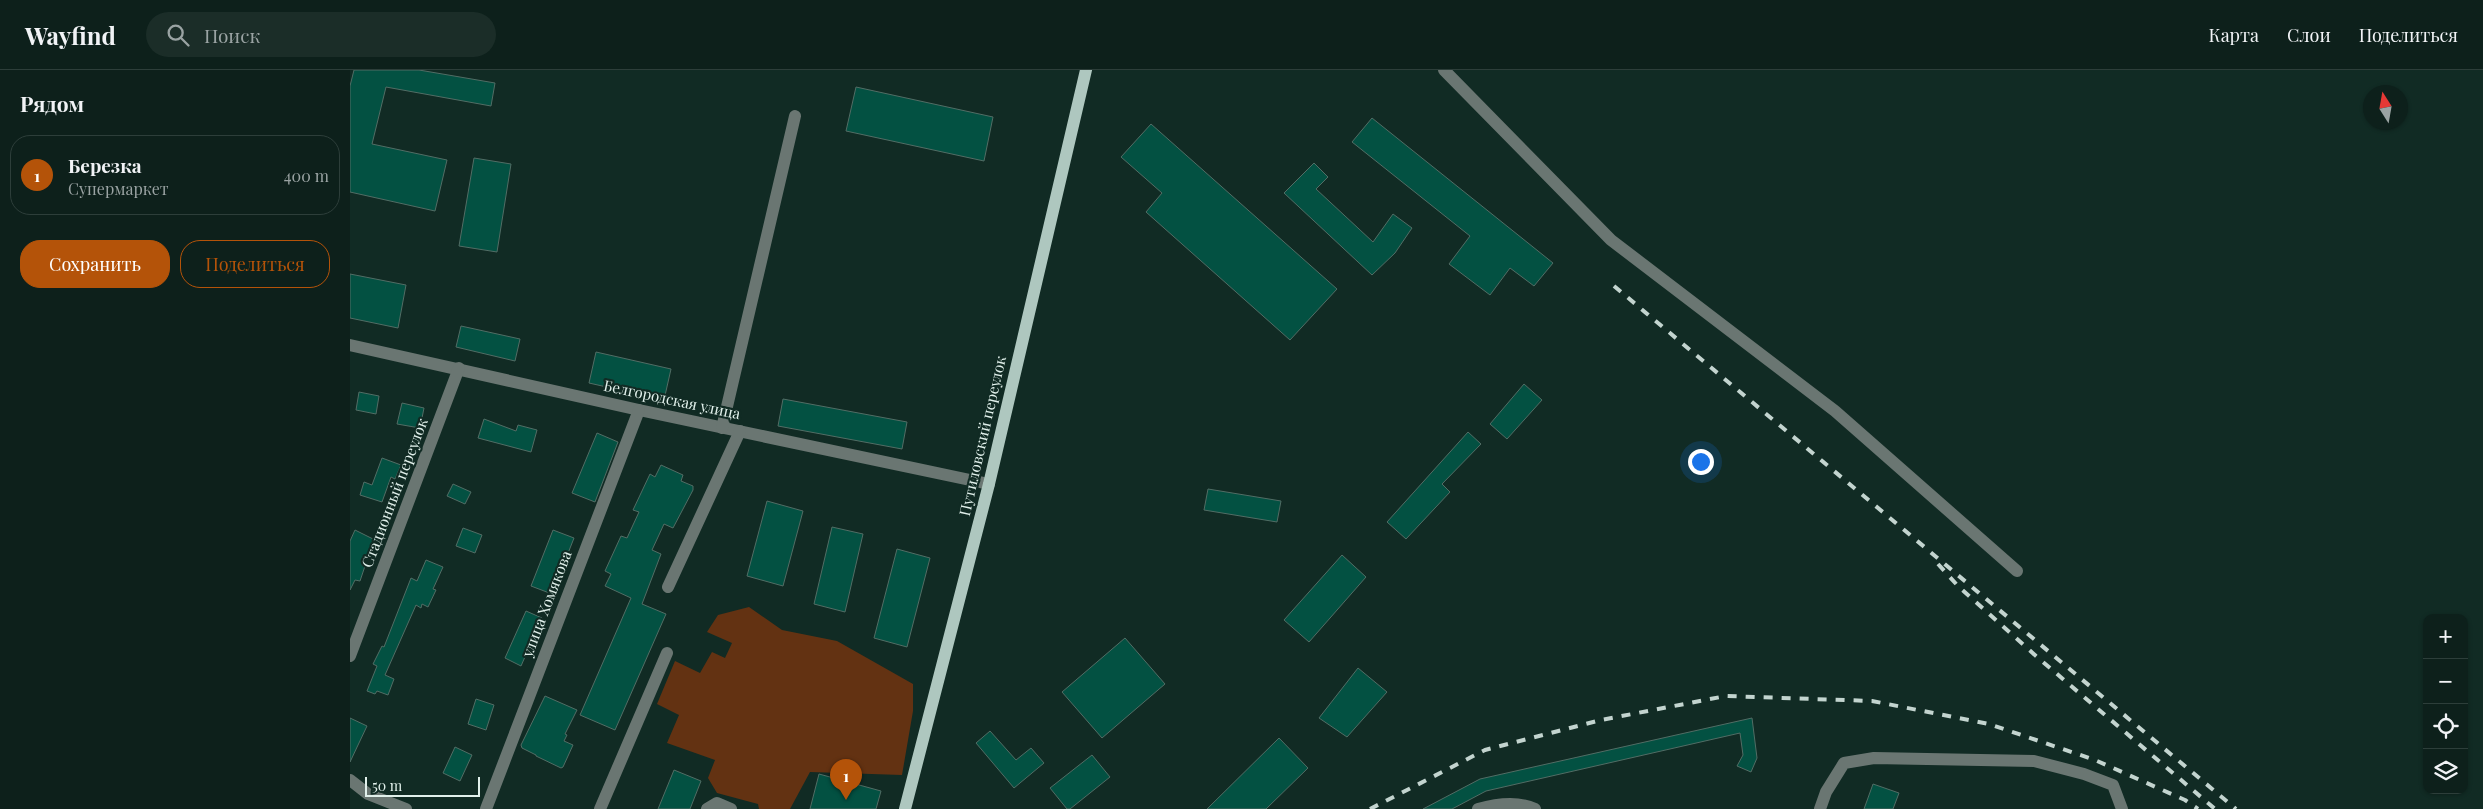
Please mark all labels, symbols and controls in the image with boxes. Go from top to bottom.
search box [146,12,496,57]
text: Wayfind [25,19,116,51]
icon: search [164,21,192,49]
text: Поиск [204,22,260,48]
text: Карта [2208,23,2259,47]
text: Слои [2287,23,2331,47]
text: Поделиться [2359,23,2458,47]
north arrow [2363,85,2408,130]
text: Рядом [20,89,84,117]
text: Березка [68,152,142,178]
text: 1 [34,165,40,186]
text: 400 m [284,165,329,186]
text: Супермаркет [68,178,169,199]
button: Сохранить [20,240,170,288]
button: Поделиться [180,240,330,288]
street label: Путиловский переулок [954,353,1010,518]
street label: Белгородская улица [602,375,743,423]
street label: Стадионный переулок [356,415,432,570]
your location [1688,449,1714,475]
street label: улица Хомякова [516,547,576,661]
map controls [2423,614,2468,794]
button: + [2423,614,2468,659]
button: − [2423,659,2468,704]
button: locate [2423,704,2468,749]
button: layers [2423,749,2468,794]
pin: 1 [830,759,862,800]
scale bar [365,774,480,797]
text: 50 m [372,776,402,795]

